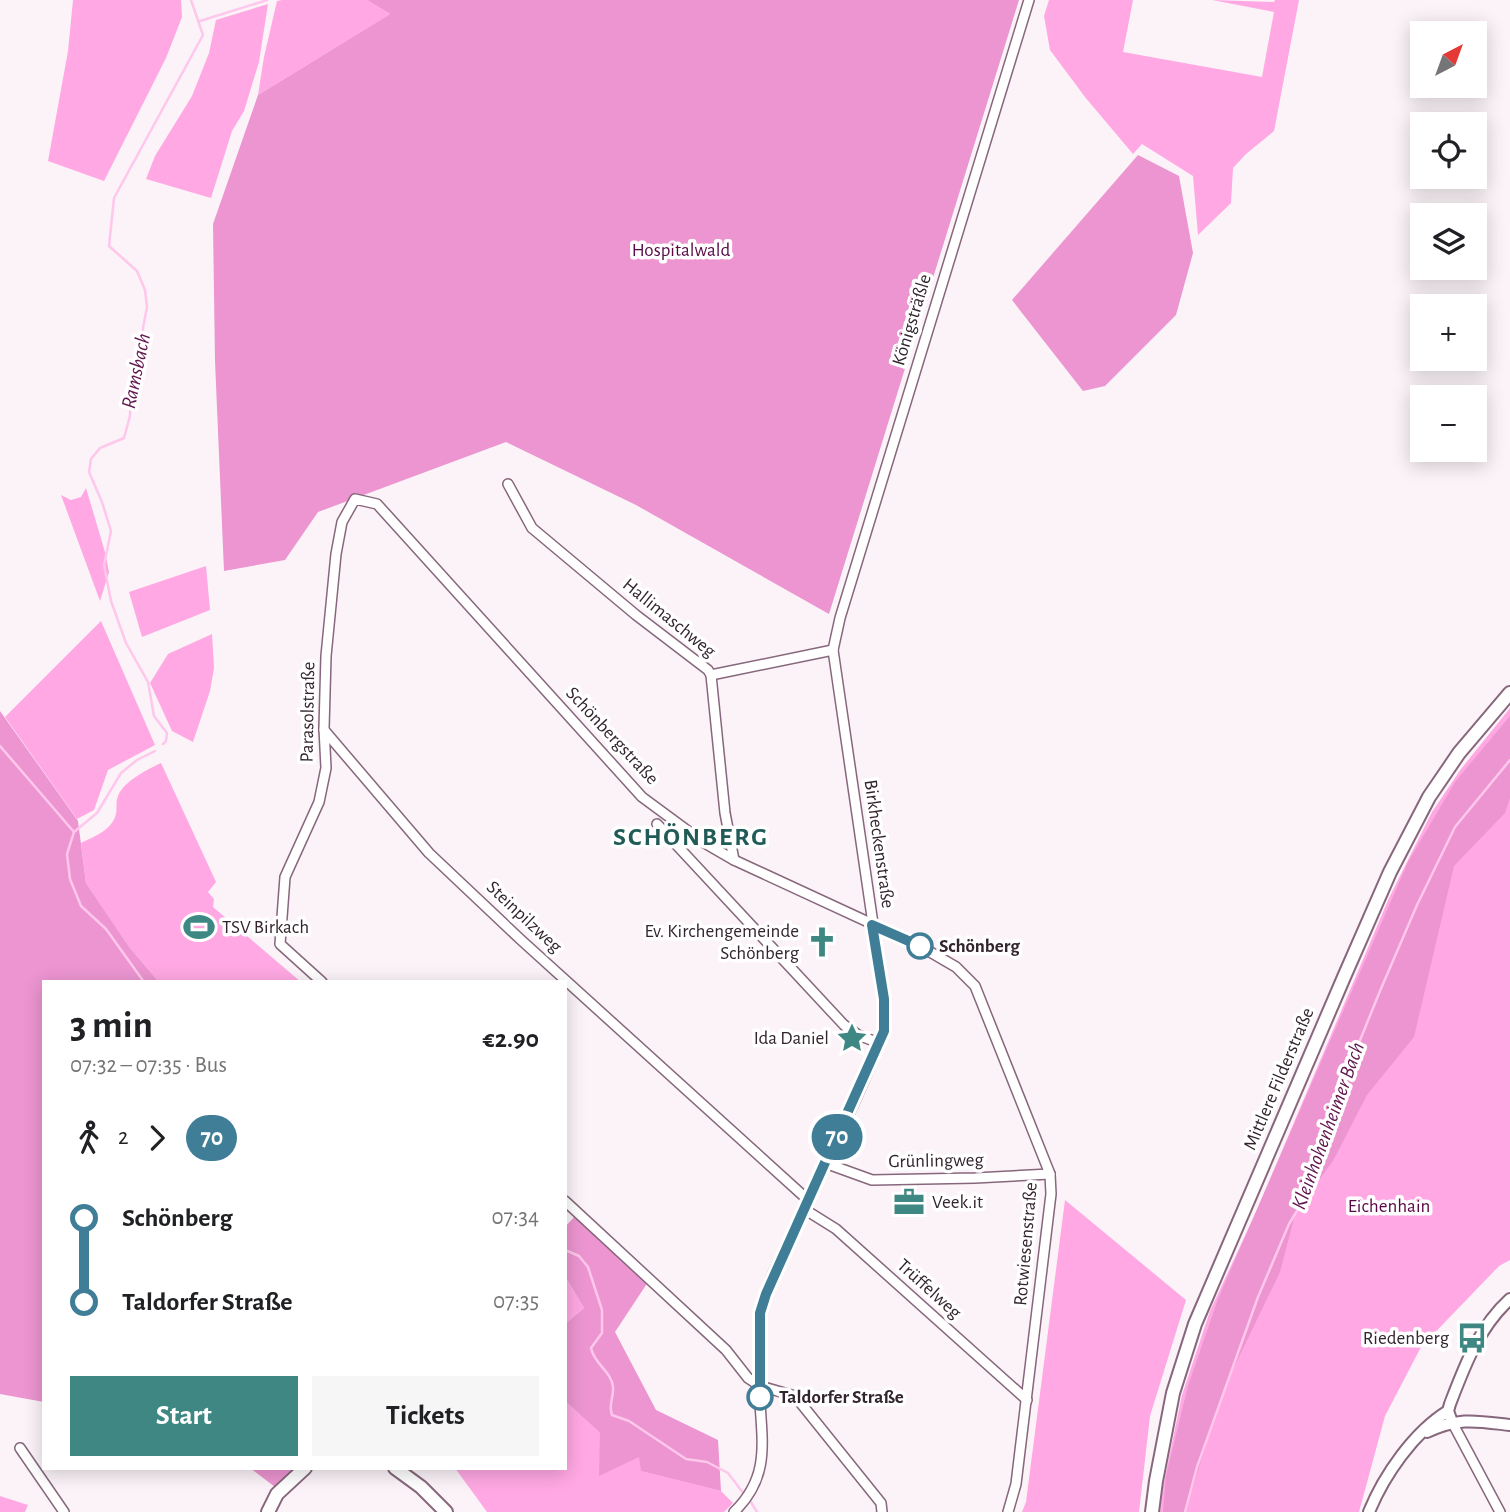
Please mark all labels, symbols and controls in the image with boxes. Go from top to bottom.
north arrow [1410,21,1488,98]
map controls [1410,21,1487,462]
button: locate [1410,112,1487,189]
button: layers [1410,203,1487,280]
park label: Hospitalwald [632,241,730,260]
street label: Königsträßle [889,272,935,368]
button: + [1410,294,1487,371]
water label: Ramsbach [118,331,154,411]
button: − [1410,385,1487,462]
street label: Hallimaschweg [619,575,720,662]
street label: Parasolstraße [298,661,318,763]
street label: Schönbergstraße [562,684,662,788]
street label: Birkheckenstraße [861,779,897,909]
district label: SCHÖNBERG [613,823,769,850]
street label: Steinpilzweg [483,878,566,957]
sports icon: TSV Birkach [182,910,216,944]
place label: TSV Birkach [222,918,309,937]
place label: Ev. Kirchengemeinde Schönberg [644,922,800,963]
church icon: Ev. Kirchengemeinde Schönberg [805,925,839,959]
marker: Schönberg [907,933,933,959]
place label: Schönberg [939,937,1020,956]
street label: Mittlere Filderstraße [1240,1005,1318,1153]
text: 3 min [70,1007,153,1045]
place icon: Ida Daniel [835,1021,869,1055]
text: €2.90 [483,1026,539,1052]
place label: Ida Daniel [754,1029,829,1048]
water label: Kleinhohenheimer Bach [1288,1040,1368,1212]
text: 07:32 – 07:35 · Bus [70,1054,227,1077]
line badge: 70 [806,1114,868,1160]
icon: walk [70,1119,108,1157]
icon: forward [138,1119,176,1157]
text: 70 [826,1125,848,1149]
text: 2 [118,1126,128,1149]
text: 70 [200,1126,223,1150]
street label: Grünlingweg [888,1151,984,1171]
street label: Rotwiesenstraße [1011,1181,1041,1307]
office icon: Veek.it [892,1185,926,1219]
place label: Veek.it [932,1193,983,1212]
park label: Eichenhain [1348,1197,1430,1216]
text: Schönberg [122,1205,233,1231]
text: 07:34 [491,1206,539,1229]
street label: Trüffelweg [893,1256,965,1323]
text: Taldorfer Straße [122,1289,293,1315]
text: 07:35 [493,1290,539,1313]
bus stop icon: Riedenberg [1455,1321,1489,1355]
place label: Riedenberg [1363,1329,1450,1348]
button: Start [70,1376,298,1456]
button: Tickets [312,1376,539,1456]
marker: Taldorfer Straße [747,1384,773,1410]
place label: Taldorfer Straße [779,1388,904,1407]

